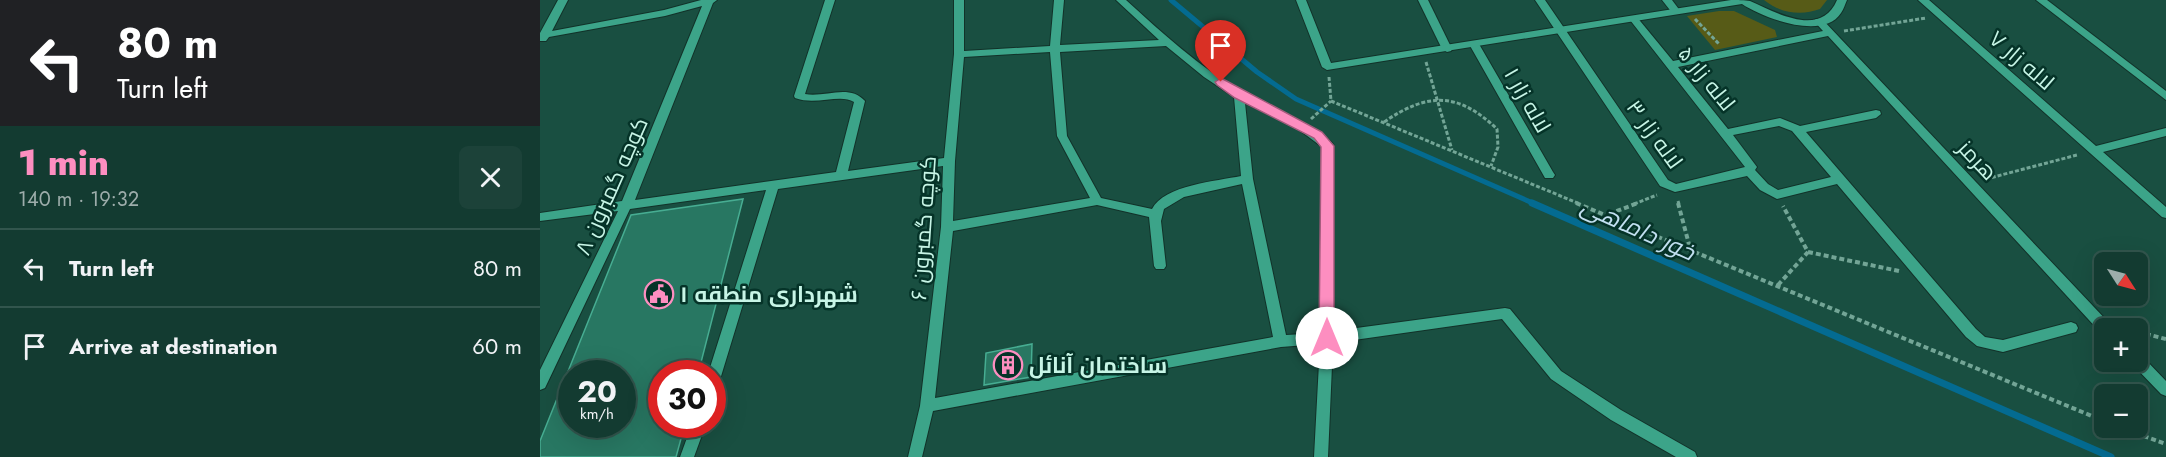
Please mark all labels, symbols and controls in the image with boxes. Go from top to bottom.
text: 80 m [117,13,218,74]
pin [1195,20,1246,82]
street label: لاله زار ۷ [1982,23,2062,97]
icon: left [18,24,96,102]
icon: arrive [1204,29,1237,62]
street label: لاله زار ۵ [1671,39,1743,117]
street label: لاله زار ۱ [1497,61,1559,139]
text: Turn left [117,69,207,108]
street label: لاله زار ۳ [1619,93,1691,175]
street label: کوچه گمبرون ۸ [566,112,656,260]
street label: هرمز [1950,131,2005,187]
text: 1 min [18,136,109,188]
button: close [459,146,522,209]
street label: کوچه گمبرون ۶ [902,155,944,301]
text: 140 m · 19:32 [18,185,139,214]
water label: خور داماهی [1576,188,1702,270]
icon: left [18,252,51,285]
text: Turn left [69,252,154,284]
text: 80 m [473,252,522,284]
north arrow [2094,252,2148,306]
map controls [2094,252,2148,438]
public building icon: شهرداری منطقه ۱ [643,278,675,310]
place label: شهرداری منطقه ۱ [680,278,858,310]
position arrow [1295,306,1359,370]
button: + [2094,318,2148,372]
icon: arrive [18,330,51,363]
text: Arrive at destination [69,330,278,362]
text: 60 m [472,330,522,362]
building icon: ساختمان آنائل [992,349,1024,381]
place label: ساختمان آنائل [1029,349,1167,381]
speed limit sign: 30 [648,360,726,438]
text: 20 [577,370,617,413]
button: − [2094,384,2148,438]
text: km/h [580,403,614,425]

